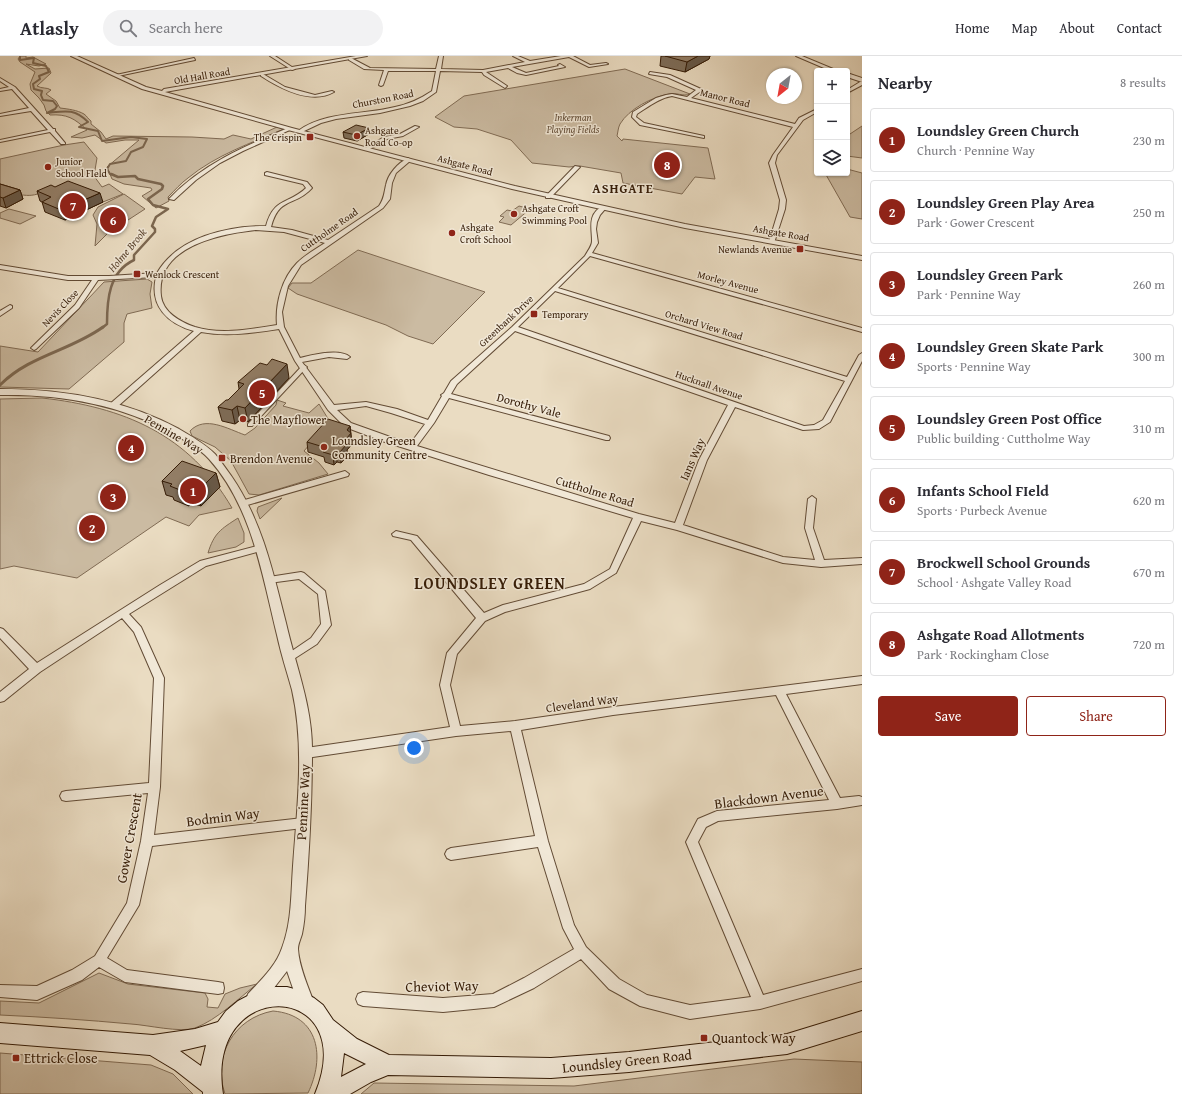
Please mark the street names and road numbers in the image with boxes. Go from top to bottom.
street label: Old Hall Road [173,64,232,88]
street label: Manor Road [698,85,752,112]
street label: Churston Road [351,86,415,112]
street label: Ashgate Road [436,150,495,180]
street label: Cuttholme Road [297,204,361,255]
street label: Ashgate Road [752,221,811,245]
street label: Morley Avenue [696,267,761,297]
street label: Nevis Close [38,286,82,330]
street label: Greenbank Drive [475,291,537,350]
street label: Orchard View Road [663,306,745,344]
street label: Hucknall Avenue [673,366,745,404]
street label: Dorothy Vale [495,388,563,422]
street label: Pennine Way [141,410,207,458]
street label: Ians Way [675,435,709,483]
street label: Cuttholme Road [554,471,637,511]
street label: Cleveland Way [545,689,619,717]
street label: Pennine Way [291,763,315,841]
street label: Blackdown Avenue [713,780,825,814]
street label: Gower Crescent [111,791,147,885]
street label: Bodmin Way [185,803,261,831]
street label: Cheviot Way [405,975,479,997]
street label: Loundsley Green Road [561,1044,693,1078]

